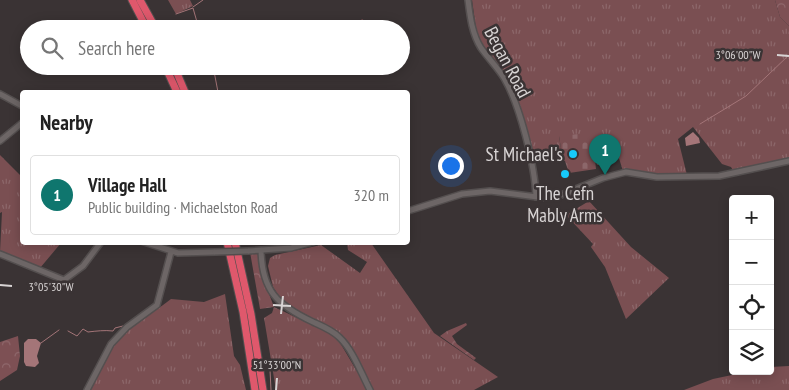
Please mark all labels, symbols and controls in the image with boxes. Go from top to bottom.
search box [20,20,410,75]
street label: Began Road [479,22,537,102]
icon: search [38,34,66,62]
text: Search here [78,36,155,60]
text: 3°06'00"W [715,47,761,62]
text: Nearby [40,109,93,136]
pin: 1 [589,134,621,175]
place label: St Michael's [486,142,563,166]
marker: St Michael's [567,148,579,160]
your location [438,153,464,179]
marker: The Cefn Mably Arms [559,168,571,180]
text: Village Hall [88,173,167,197]
place label: The Cefn Mably Arms [527,181,603,227]
text: 1 [53,185,61,205]
text: 320 m [354,185,389,205]
map controls [729,195,774,375]
button: + [729,195,774,240]
text: Public building · Michaelston Road [88,197,278,217]
button: − [729,240,774,285]
text: 3°05'30"W [28,279,74,294]
button: locate [729,285,774,330]
button: layers [729,330,774,375]
text: 51°33'00"N [253,357,301,372]

